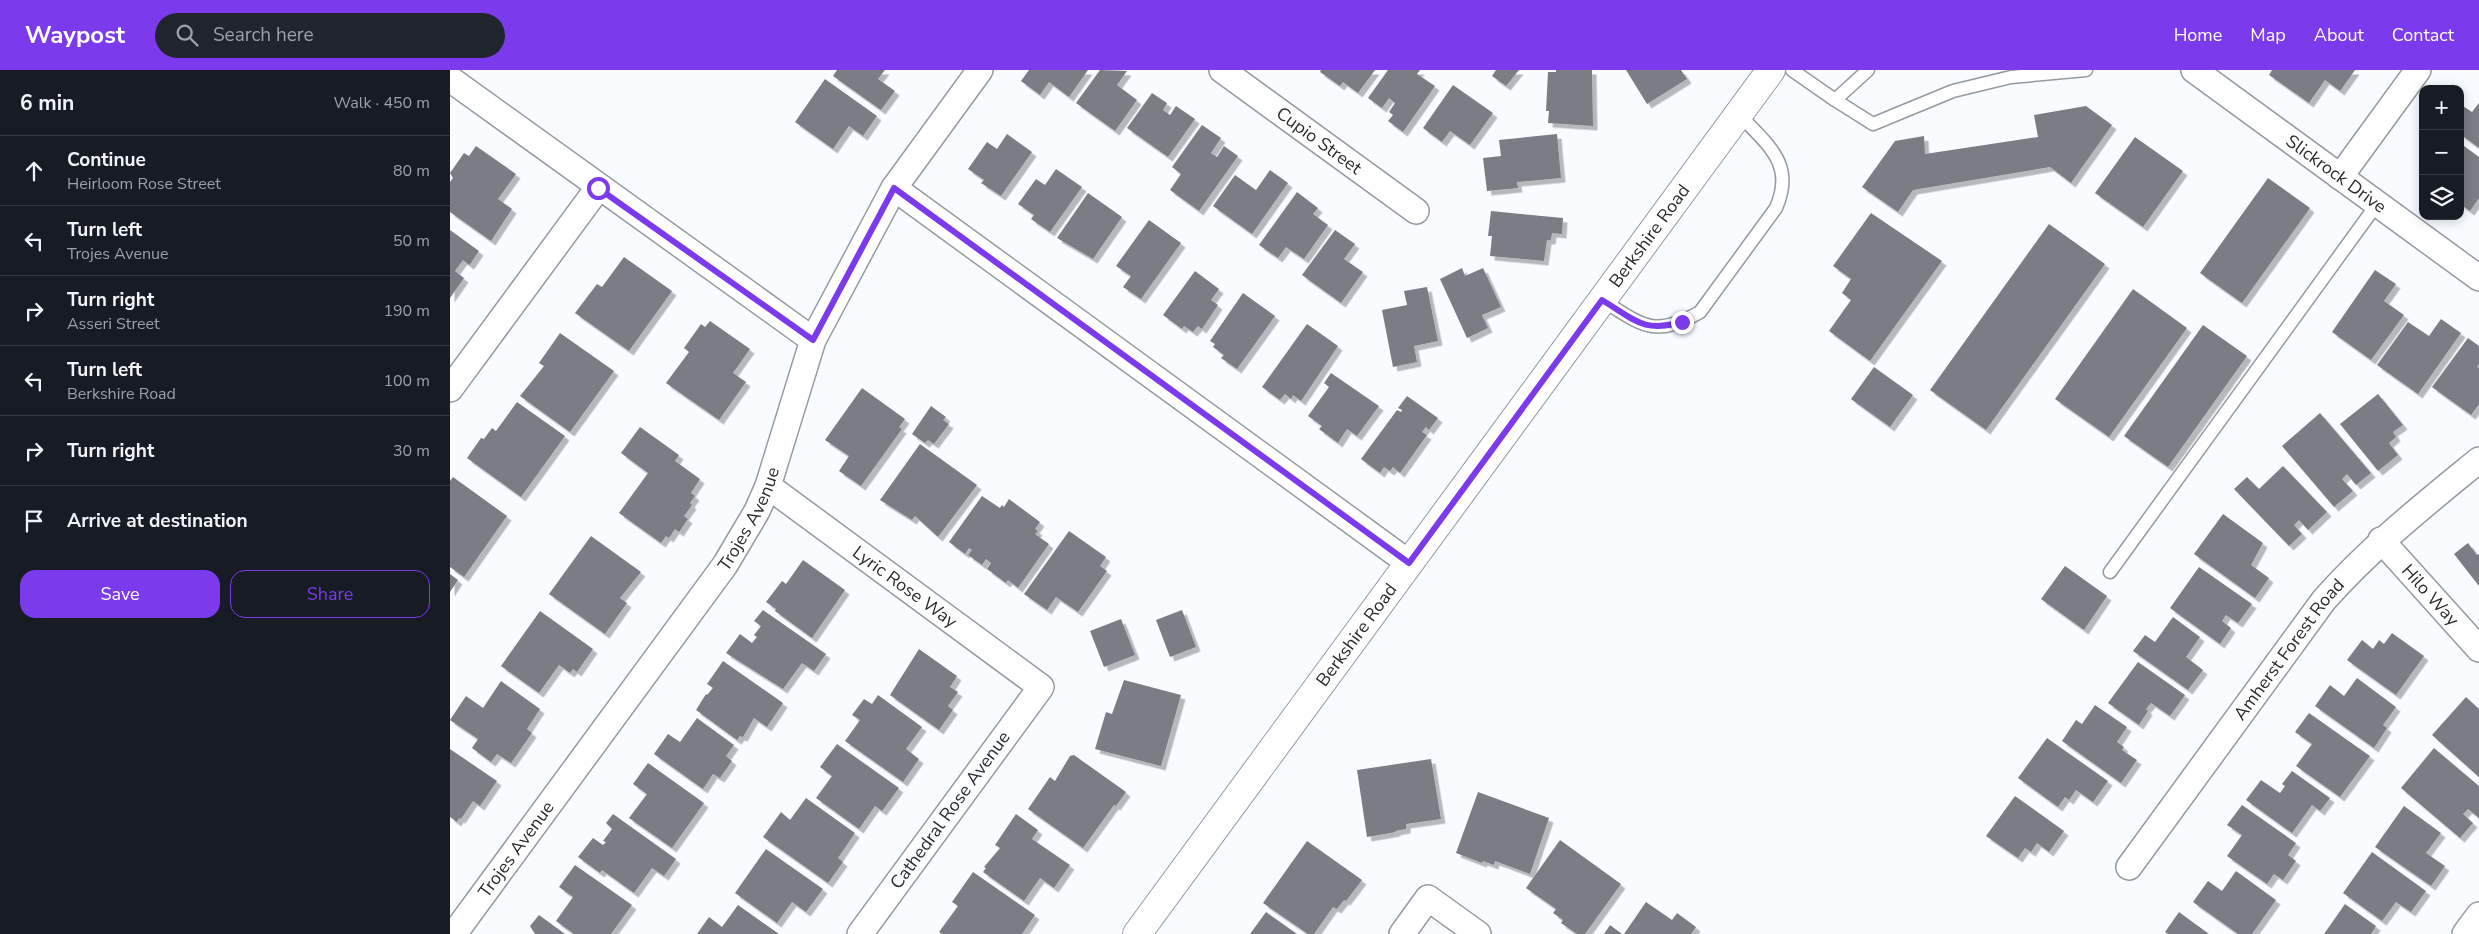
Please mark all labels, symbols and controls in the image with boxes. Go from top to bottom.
search box [155,13,505,58]
text: Waypost [25,19,125,51]
icon: search [173,21,201,49]
text: Search here [213,22,314,48]
text: Home [2174,23,2222,47]
text: Map [2250,23,2286,47]
text: About [2314,23,2364,47]
text: Contact [2392,23,2454,47]
map controls [2419,85,2464,220]
button: + [2419,85,2464,130]
text: 6 min [20,89,74,117]
text: Walk · 450 m [334,92,430,114]
street label: Cupio Street [1271,101,1367,180]
street label: Slickrock Drive [2281,129,2391,219]
button: − [2419,130,2464,175]
text: Continue [67,147,146,173]
icon: ahead [20,157,48,185]
text: 80 m [393,160,430,182]
text: Heirloom Rose Street [67,173,221,195]
button: layers [2419,175,2464,220]
route start [587,177,610,200]
street label: Berkshire Road [1603,179,1695,292]
text: Turn left [67,217,142,243]
icon: left [20,227,48,255]
text: 50 m [393,230,430,252]
text: Trojes Avenue [67,243,168,265]
text: Turn right [67,287,154,313]
icon: right [20,297,48,325]
text: 190 m [383,300,430,322]
route end [1671,311,1694,334]
text: Asseri Street [67,313,160,335]
text: Turn left [67,357,142,383]
icon: left [20,367,48,395]
text: 100 m [383,370,430,392]
text: Berkshire Road [67,383,176,405]
icon: right [20,437,48,465]
text: Turn right [67,438,154,464]
text: 30 m [393,440,430,462]
street label: Trojes Avenue [712,464,785,576]
icon: arrive [20,507,48,535]
text: Arrive at destination [67,508,248,534]
street label: Lyric Rose Way [848,540,963,634]
street label: Hilo Way [2396,559,2465,632]
button: Save [20,570,220,618]
button: Share [230,570,430,618]
street label: Amherst Forest Road [2228,573,2350,725]
street label: Berkshire Road [1311,578,1402,691]
street label: Cathedral Rose Avenue [885,726,1015,894]
street label: Trojes Avenue [473,796,560,903]

